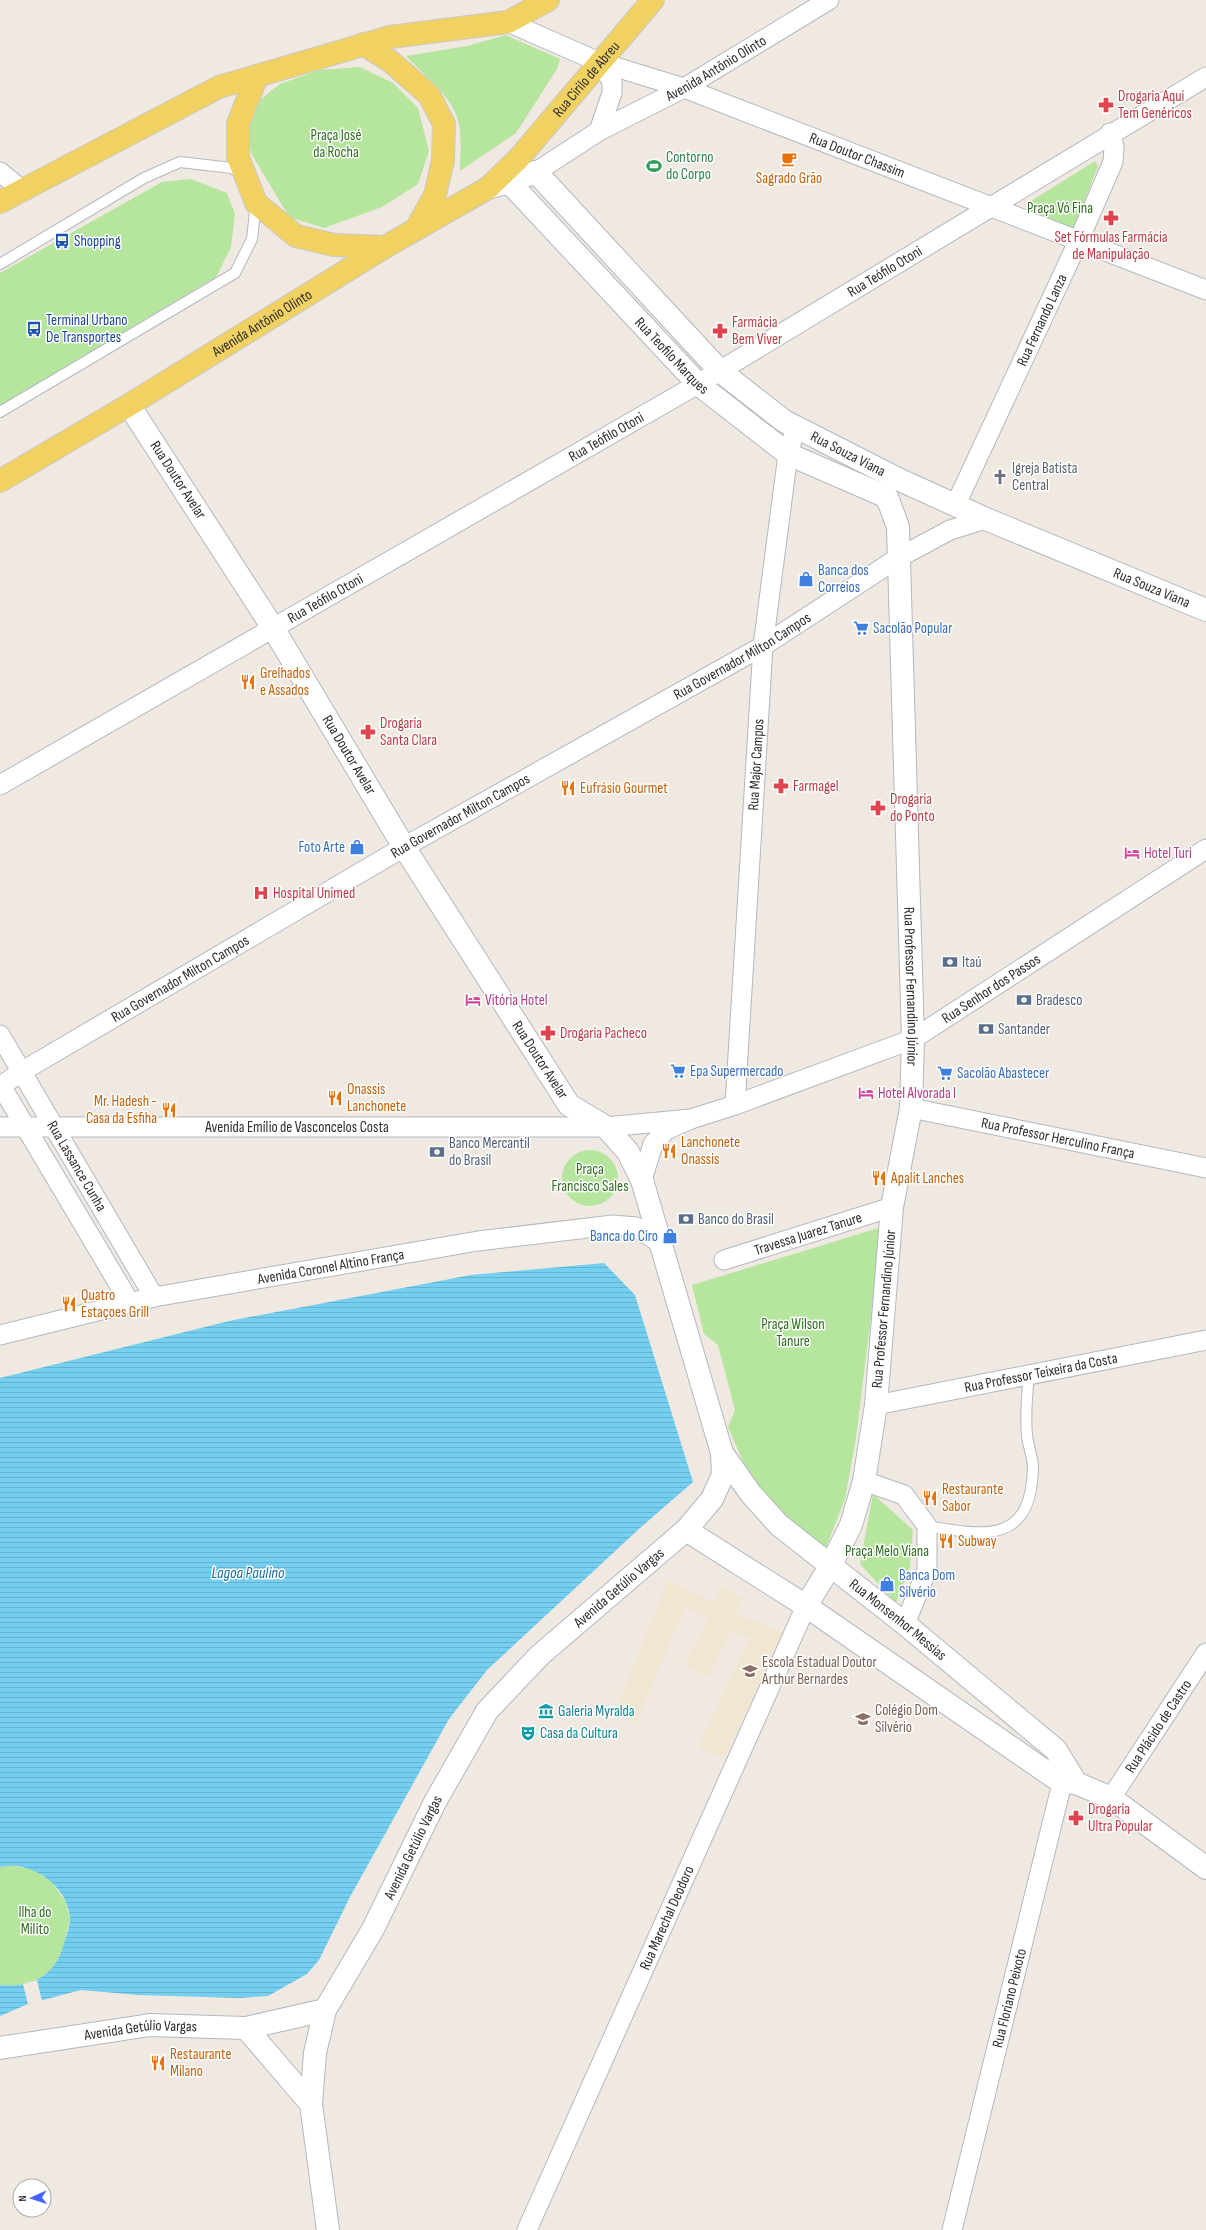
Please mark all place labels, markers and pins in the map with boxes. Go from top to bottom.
place label: Drogaria Aqui Tem Genéricos [1118,87,1192,123]
pharmacy icon: Drogaria Aqui Tem Genéricos [1097,96,1115,114]
place label: Contorno do Corpo [666,148,714,184]
cafe icon: Sagrado Grão [780,150,798,168]
sports icon: Contorno do Corpo [645,157,663,175]
place label: Sagrado Grão [756,169,822,188]
pharmacy icon: Set Fórmulas Farmácia de Manipulação [1102,209,1120,227]
place label: Set Fórmulas Farmácia de Manipulação [1054,228,1168,264]
bus stop icon: Shopping [53,232,71,250]
place label: Shopping [74,232,121,251]
place label: Terminal Urbano De Transportes [46,311,128,347]
place label: Farmácia Bem Viver [732,313,783,349]
bus stop icon: Terminal Urbano De Transportes [25,320,43,338]
pharmacy icon: Farmácia Bem Viver [711,322,729,340]
place label: Igreja Batista Central [1012,459,1078,495]
church icon: Igreja Batista Central [991,468,1009,486]
place label: Banca dos Correios [818,561,869,597]
shop icon: Banca dos Correios [797,570,815,588]
supermarket icon: Sacolão Popular [852,619,870,637]
place label: Sacolão Popular [873,619,953,638]
place label: Grelhados e Assados [260,664,310,700]
restaurant icon: Grelhados e Assados [239,673,257,691]
place label: Drogaria Santa Clara [380,714,437,750]
pharmacy icon: Drogaria Santa Clara [359,723,377,741]
pharmacy icon: Farmagel [772,777,790,795]
place label: Farmagel [793,777,839,796]
restaurant icon: Eufrásio Gourmet [559,779,577,797]
place label: Eufrásio Gourmet [580,779,668,798]
place label: Drogaria do Ponto [890,790,935,826]
pharmacy icon: Drogaria do Ponto [869,799,887,817]
place label: Foto Arte [299,838,345,857]
shop icon: Foto Arte [348,838,366,856]
hotel icon: Hotel Turi [1123,844,1141,862]
place label: Hotel Turi [1144,844,1192,863]
hospital icon: Hospital Unimed [252,884,270,902]
place label: Hospital Unimed [273,884,355,903]
bank icon: Itaú [941,953,959,971]
place label: Itaú [962,953,982,972]
hotel icon: Vitória Hotel [464,991,482,1009]
place label: Vitória Hotel [485,991,548,1010]
bank icon: Bradesco [1015,991,1033,1009]
place label: Bradesco [1036,991,1082,1010]
bank icon: Santander [977,1020,995,1038]
place label: Santander [998,1020,1051,1039]
pharmacy icon: Drogaria Pacheco [539,1024,557,1042]
place label: Drogaria Pacheco [560,1024,647,1043]
supermarket icon: Epa Supermercado [669,1062,687,1080]
place label: Epa Supermercado [690,1062,784,1081]
supermarket icon: Sacolão Abastecer [936,1064,954,1082]
place label: Sacolão Abastecer [957,1064,1050,1083]
place label: Onassis Lanchonete [347,1080,406,1116]
hotel icon: Hotel Alvorada I [857,1084,875,1102]
place label: Hotel Alvorada I [878,1084,956,1103]
restaurant icon: Onassis Lanchonete [326,1089,344,1107]
place label: Mr. Hadesh - Casa da Esfiha [86,1092,157,1128]
restaurant icon: Mr. Hadesh - Casa da Esfiha [160,1101,178,1119]
place label: Lanchonete Onassis [681,1133,740,1169]
place label: Banco Mercantil do Brasil [449,1134,530,1170]
restaurant icon: Lanchonete Onassis [660,1142,678,1160]
bank icon: Banco Mercantil do Brasil [428,1143,446,1161]
restaurant icon: Apalit Lanches [870,1169,888,1187]
place label: Apalit Lanches [890,1169,964,1188]
bank icon: Banco do Brasil [677,1210,695,1228]
place label: Banco do Brasil [698,1210,774,1229]
place label: Banca do Ciro [590,1227,658,1246]
shop icon: Banca do Ciro [661,1227,679,1245]
place label: Quatro Estaçoes Grill [81,1286,149,1322]
restaurant icon: Quatro Estaçoes Grill [60,1295,78,1313]
place label: Restaurante Sabor [942,1480,1004,1516]
restaurant icon: Restaurante Sabor [921,1489,939,1507]
restaurant icon: Subway [937,1532,955,1550]
place label: Subway [958,1532,997,1551]
place label: Banca Dom Silvério [899,1566,955,1602]
shop icon: Banca Dom Silvério [878,1575,896,1593]
place label: Escola Estadual Doutor Arthur Bernardes [761,1653,878,1689]
school or university icon: Escola Estadual Doutor Arthur Bernardes [741,1662,759,1680]
place label: Colégio Dom Silvério [875,1701,938,1737]
museum icon: Galeria Myralda [537,1702,555,1720]
place label: Galeria Myralda [558,1702,635,1721]
school or university icon: Colégio Dom Silvério [854,1710,872,1728]
theatre icon: Casa da Cultura [519,1724,537,1742]
place label: Casa da Cultura [540,1724,618,1743]
place label: Drogaria Ultra Popular [1088,1800,1154,1836]
pharmacy icon: Drogaria Ultra Popular [1067,1809,1085,1827]
place label: Restaurante Milano [170,2045,232,2081]
restaurant icon: Restaurante Milano [149,2054,167,2072]

